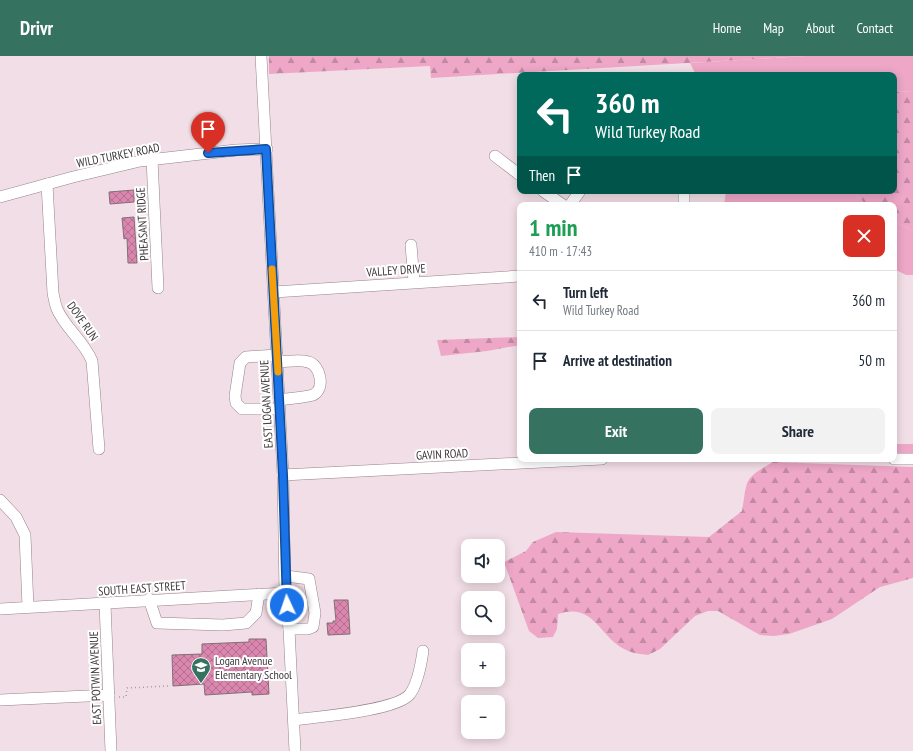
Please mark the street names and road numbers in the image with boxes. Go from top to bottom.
street label: WILD TURKEY ROAD [75,140,161,170]
street label: PHEASANT RIDGE [133,187,151,261]
street label: VALLEY DRIVE [365,260,426,280]
street label: DOVE RUN [64,299,102,343]
street label: EAST LOGAN AVENUE [256,359,276,449]
street label: GAVIN ROAD [416,445,468,463]
street label: SOUTH EAST STREET [98,577,187,599]
street label: EAST POTWIN AVENUE [86,631,104,725]

